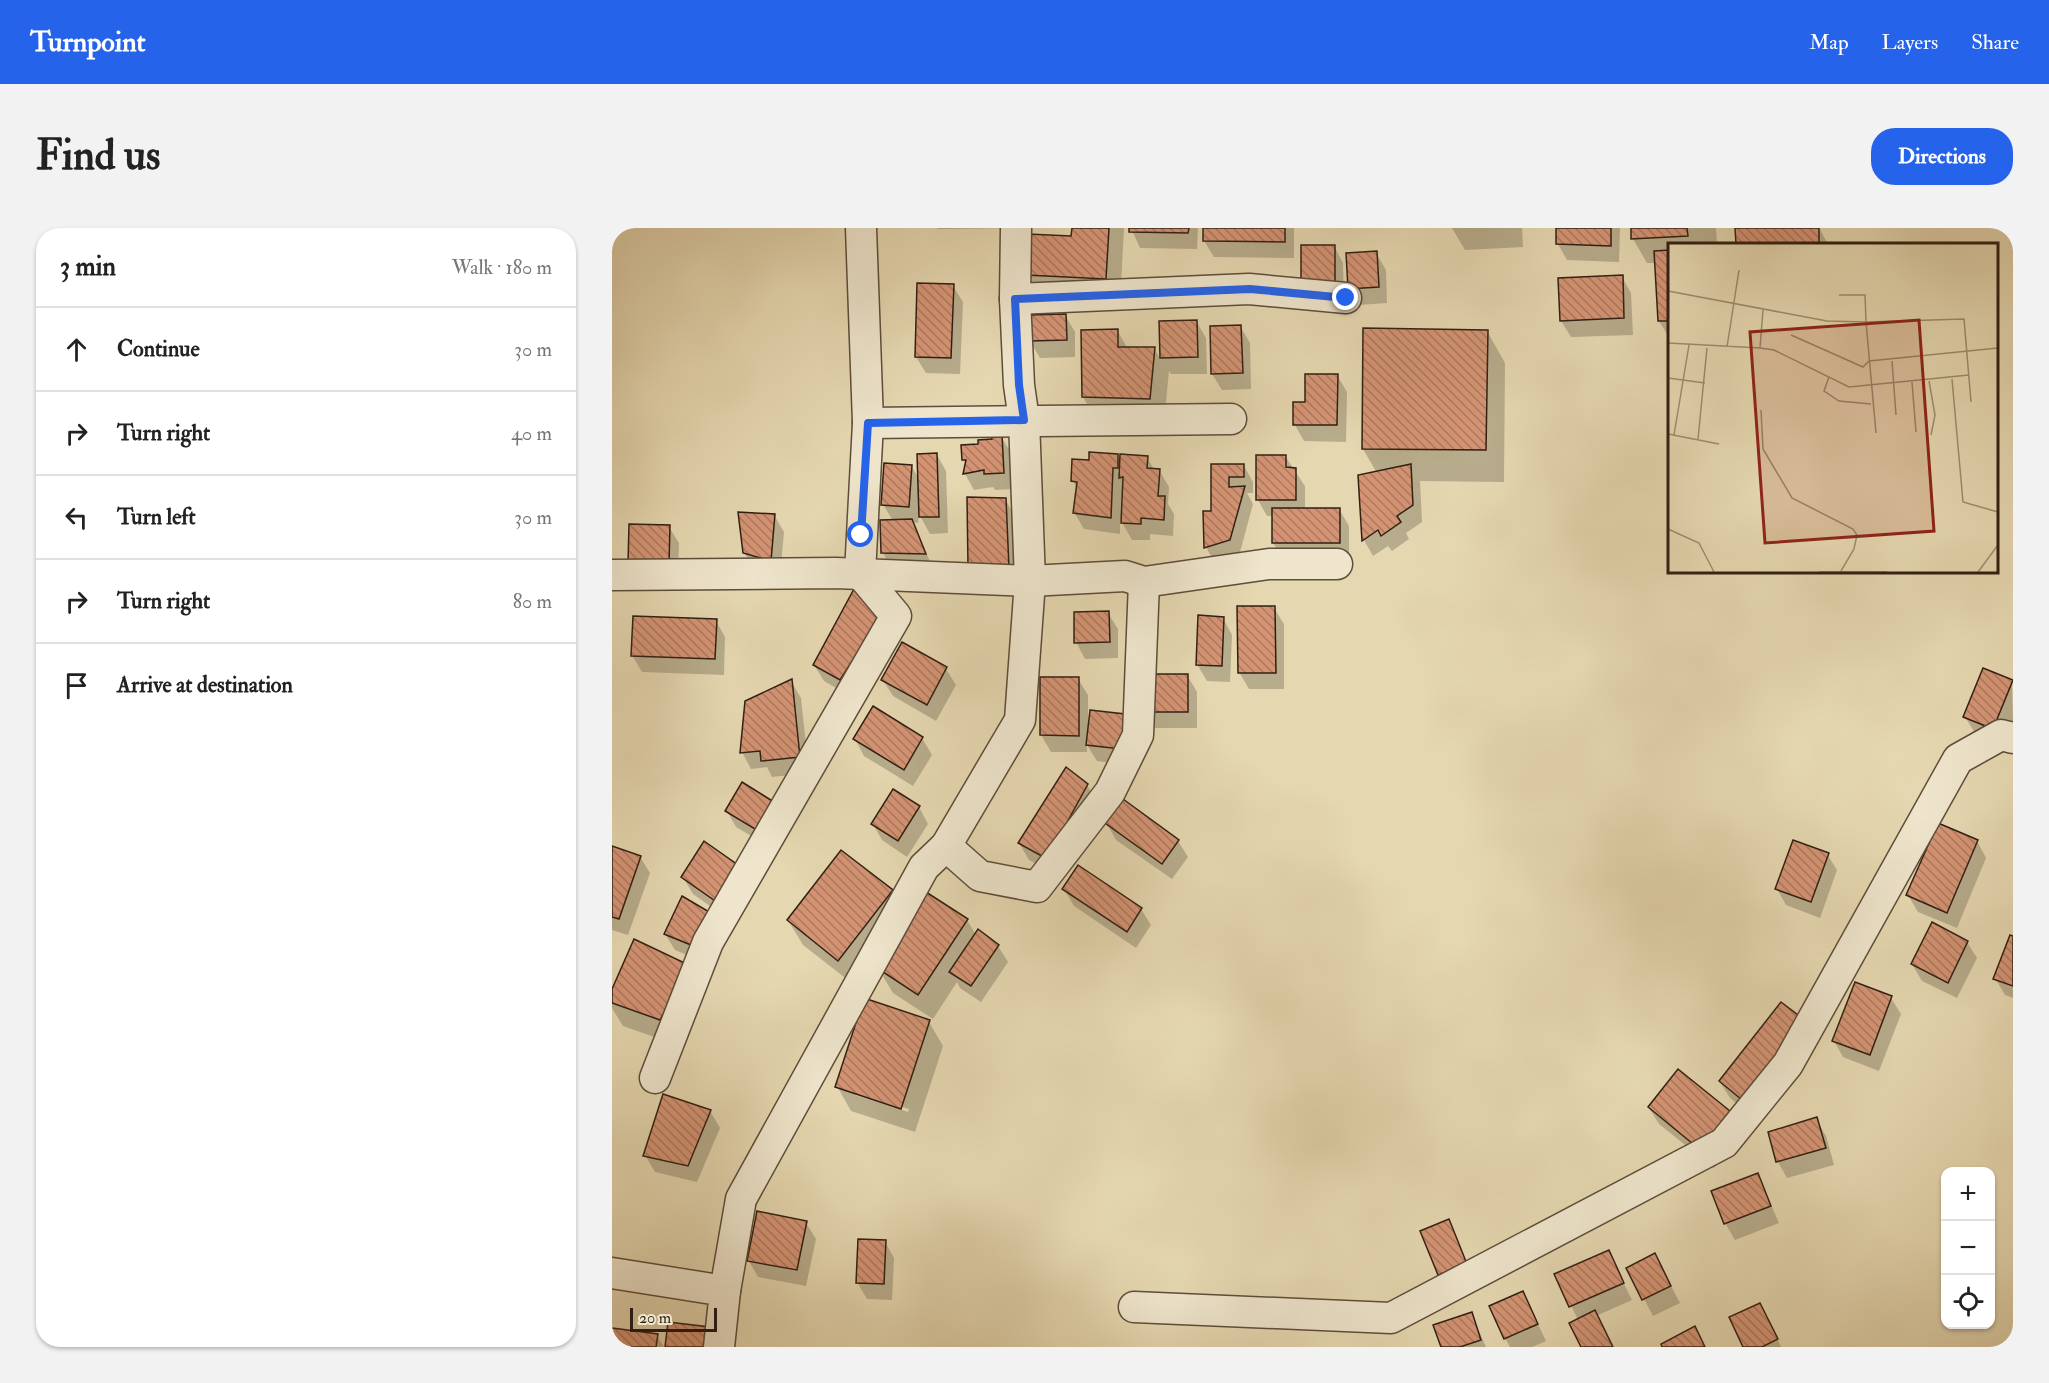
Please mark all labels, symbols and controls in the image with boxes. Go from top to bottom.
text: Turnpoint [30,25,146,60]
text: Map [1809,29,1849,56]
text: Layers [1882,29,1938,56]
text: Share [1971,29,2019,56]
button: Directions [1871,128,2013,185]
text: Find us [36,130,160,182]
inset map [1668,243,1998,573]
text: 3 min [60,251,116,283]
text: Walk · 180 m [452,255,552,280]
route end [1332,284,1358,310]
icon: ahead [60,333,93,366]
text: Continue [117,335,200,363]
text: 30 m [514,337,552,362]
icon: right [60,417,93,450]
text: Turn right [117,419,210,447]
text: 40 m [511,421,552,446]
icon: left [60,501,93,534]
text: Turn left [117,503,196,531]
text: 30 m [514,505,552,530]
route start [847,521,873,547]
icon: right [60,585,93,618]
text: Turn right [117,587,210,615]
text: 80 m [513,589,552,614]
icon: arrive [60,669,93,702]
text: Arrive at destination [117,671,293,699]
map controls [1941,1167,1995,1329]
button: + [1941,1167,1995,1221]
button: − [1941,1221,1995,1275]
button: locate [1941,1275,1995,1329]
scale bar [630,1305,717,1332]
text: 20 m [639,1308,671,1328]

